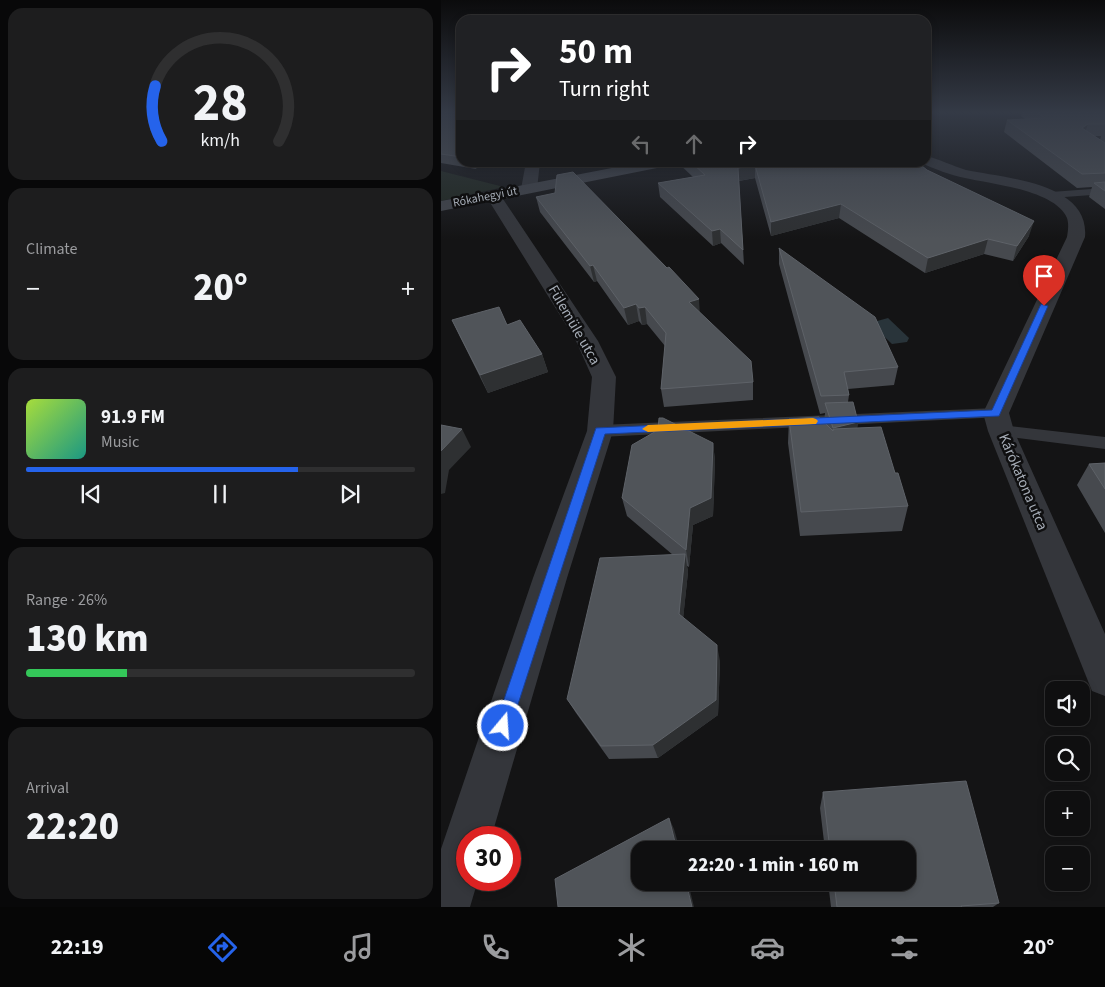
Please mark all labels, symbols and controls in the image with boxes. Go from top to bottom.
text: 50 m [559,27,633,77]
icon: right [476,35,541,100]
text: 28 [193,67,248,141]
text: Turn right [559,73,649,105]
text: km/h [201,128,240,153]
icon: left [627,130,655,158]
icon: ahead [680,130,708,158]
icon: right [733,130,761,158]
street label: Rókahegyi út [451,182,519,212]
text: Climate [26,238,77,260]
pin [1023,255,1065,306]
text: 20° [193,261,248,315]
icon: arrive [1030,262,1058,290]
text: − [26,269,40,309]
text: + [401,269,415,309]
street label: Fülemüle utca [543,281,605,369]
text: 91.9 FM [101,404,165,431]
street label: Kárókatona utca [993,430,1053,534]
text: Music [101,431,139,453]
icon: previous [77,480,105,508]
icon: pause [206,480,234,508]
icon: next [336,480,364,508]
text: Range · 26% [26,589,107,611]
text: 130 km [26,612,148,666]
map controls [1045,681,1090,891]
button: sound [1045,681,1090,726]
position arrow [476,699,528,751]
button: search [1045,736,1090,781]
text: Arrival [26,777,69,799]
button: + [1045,791,1090,836]
text: 22:20 [26,800,119,854]
speed limit sign: 30 [456,826,521,891]
button: − [1045,846,1090,891]
text: 22:20 · 1 min · 160 m [688,852,859,879]
icon: directions [205,930,240,965]
icon: music [341,930,376,965]
icon: phone [478,930,513,965]
icon: climate [614,930,649,965]
icon: car [750,930,785,965]
icon: filters [887,930,922,965]
text: 22:19 [51,931,104,963]
text: 20° [1023,931,1054,963]

